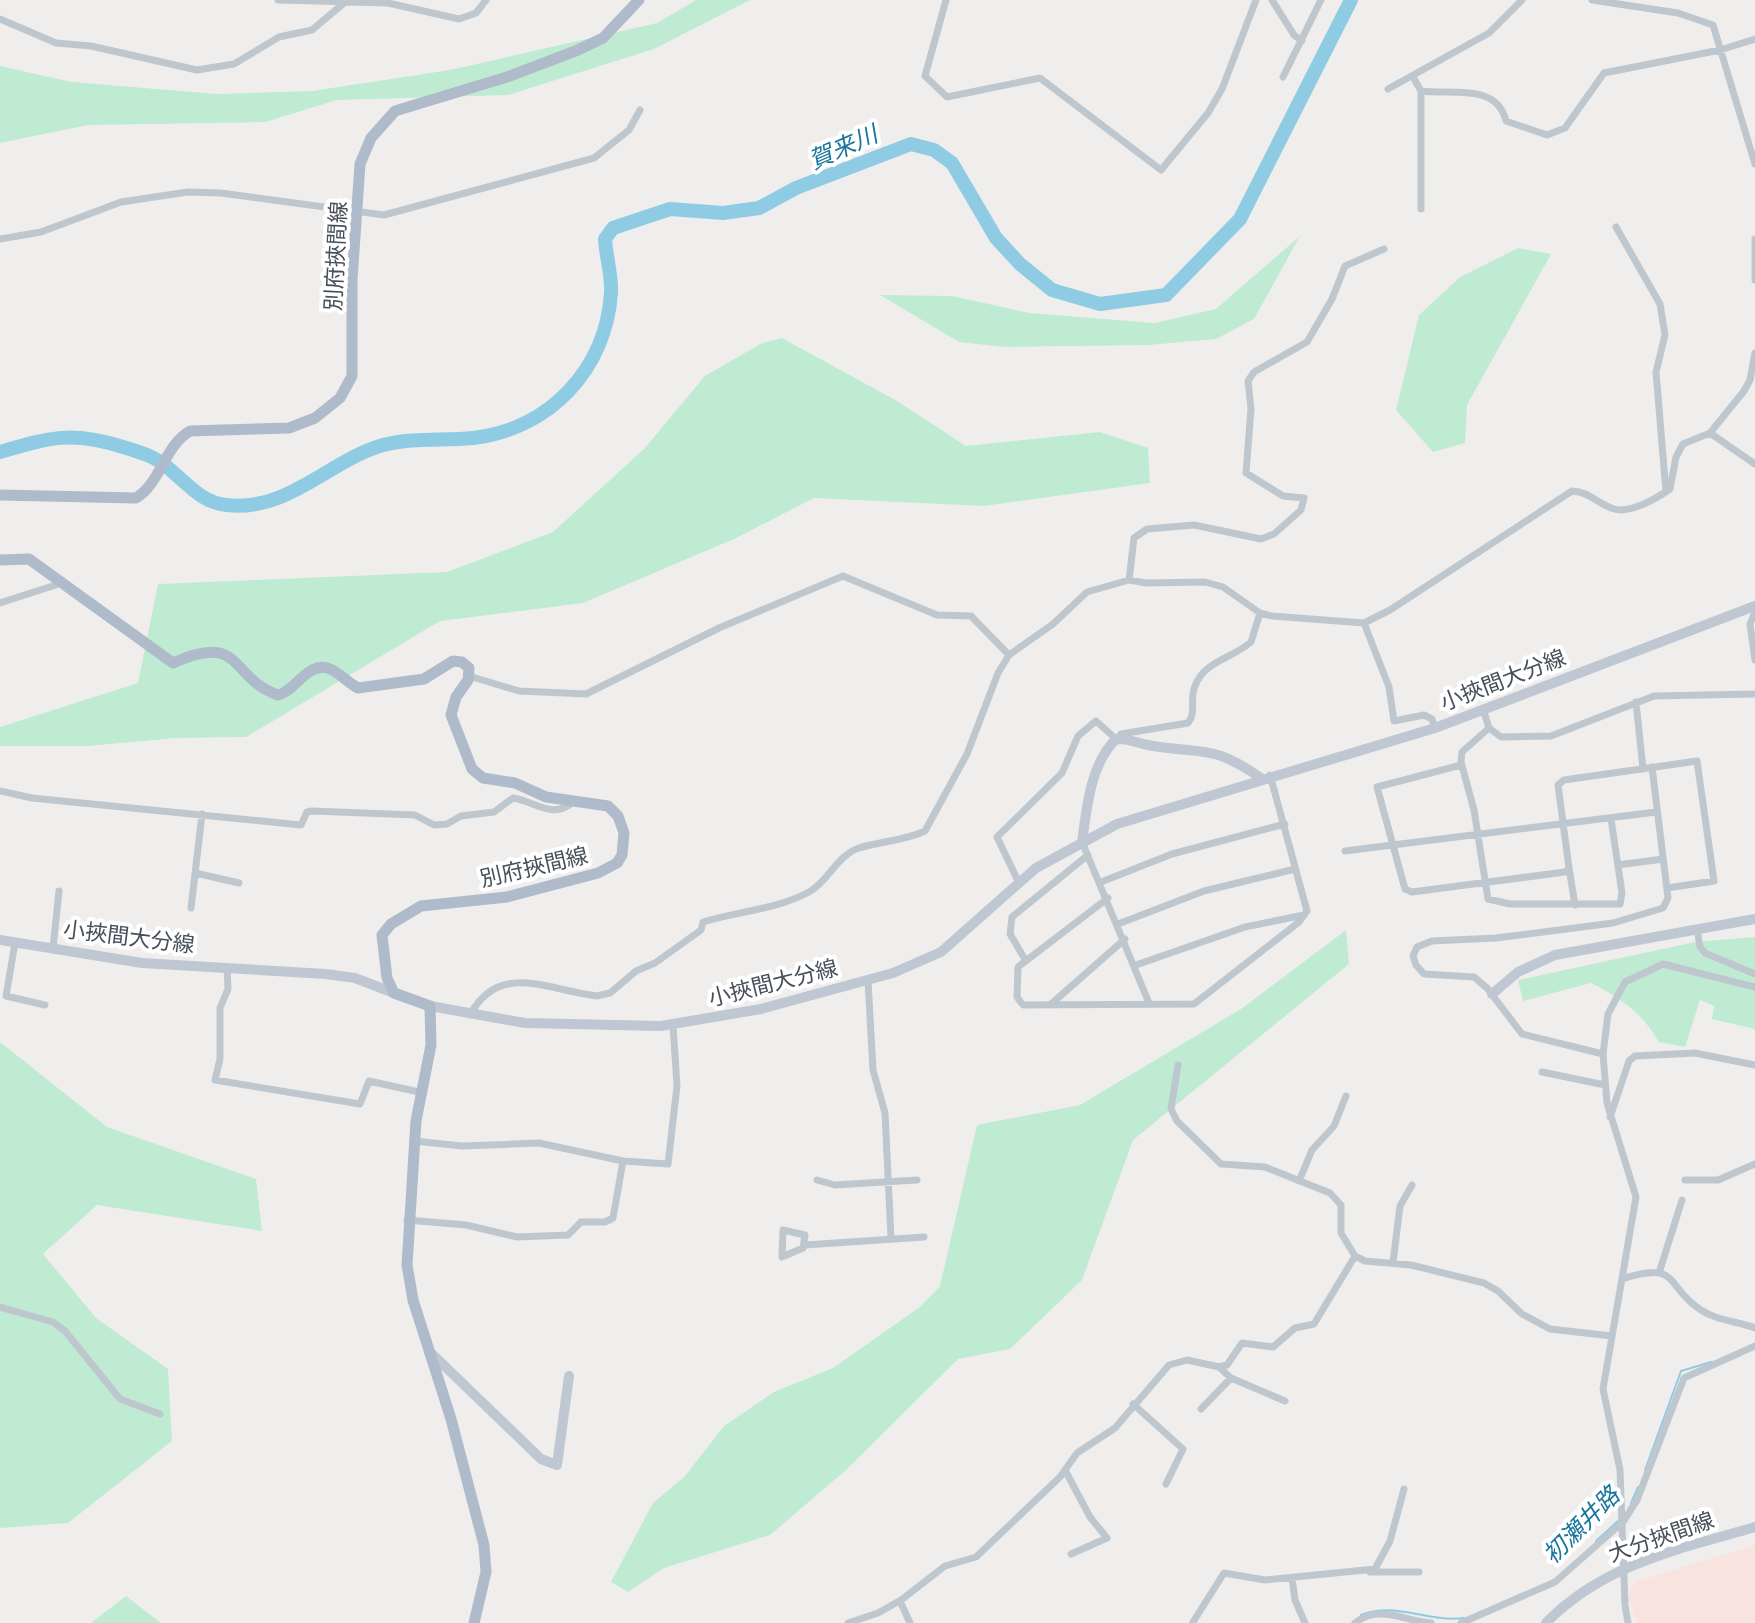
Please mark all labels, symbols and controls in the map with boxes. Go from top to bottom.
water label: 賀来川 [805,119,884,174]
street label: 別府挾間線 [321,200,351,312]
street label: 小挾間大分線 [1437,645,1569,715]
street label: 別府挾間線 [478,842,590,892]
street label: 小挾間大分線 [62,917,196,957]
street label: 小挾間大分線 [706,955,840,1011]
water label: 初瀬井路 [1538,1480,1626,1568]
street label: 大分挾間線 [1605,1507,1717,1567]

